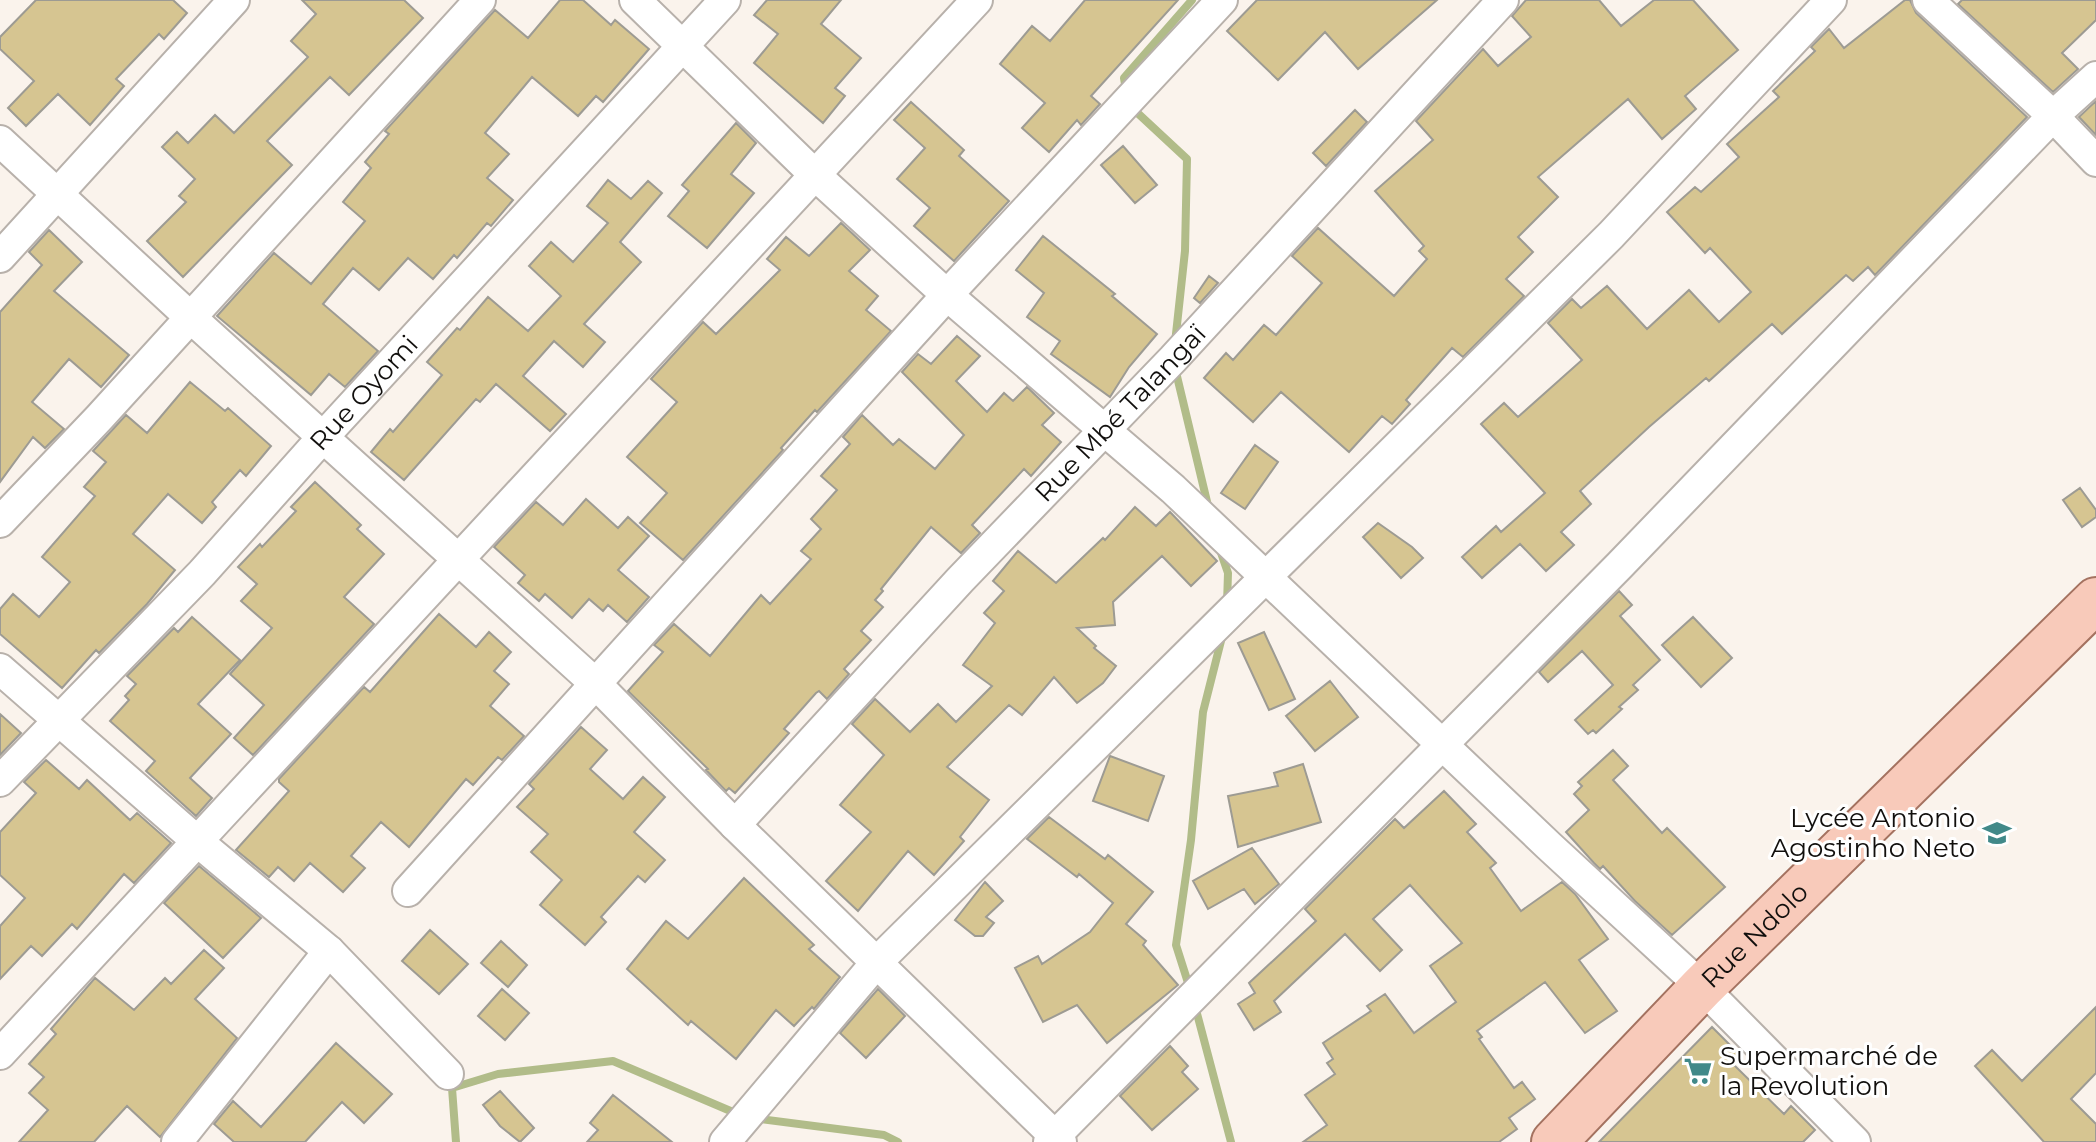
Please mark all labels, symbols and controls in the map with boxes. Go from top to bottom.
street label: Rue Mbé Talangaï [1028,318,1213,509]
street label: Rue Oyomi [303,329,425,457]
place label: Lycée Antonio Agostinho Neto [1771,802,1975,864]
school or university icon: Lycée Antonio Agostinho Neto [1982,818,2012,848]
street label: Rue Ndolo [1694,876,1815,995]
place label: Supermarché de la Revolution [1720,1040,1938,1102]
supermarket icon: Supermarché de la Revolution [1683,1056,1713,1086]

